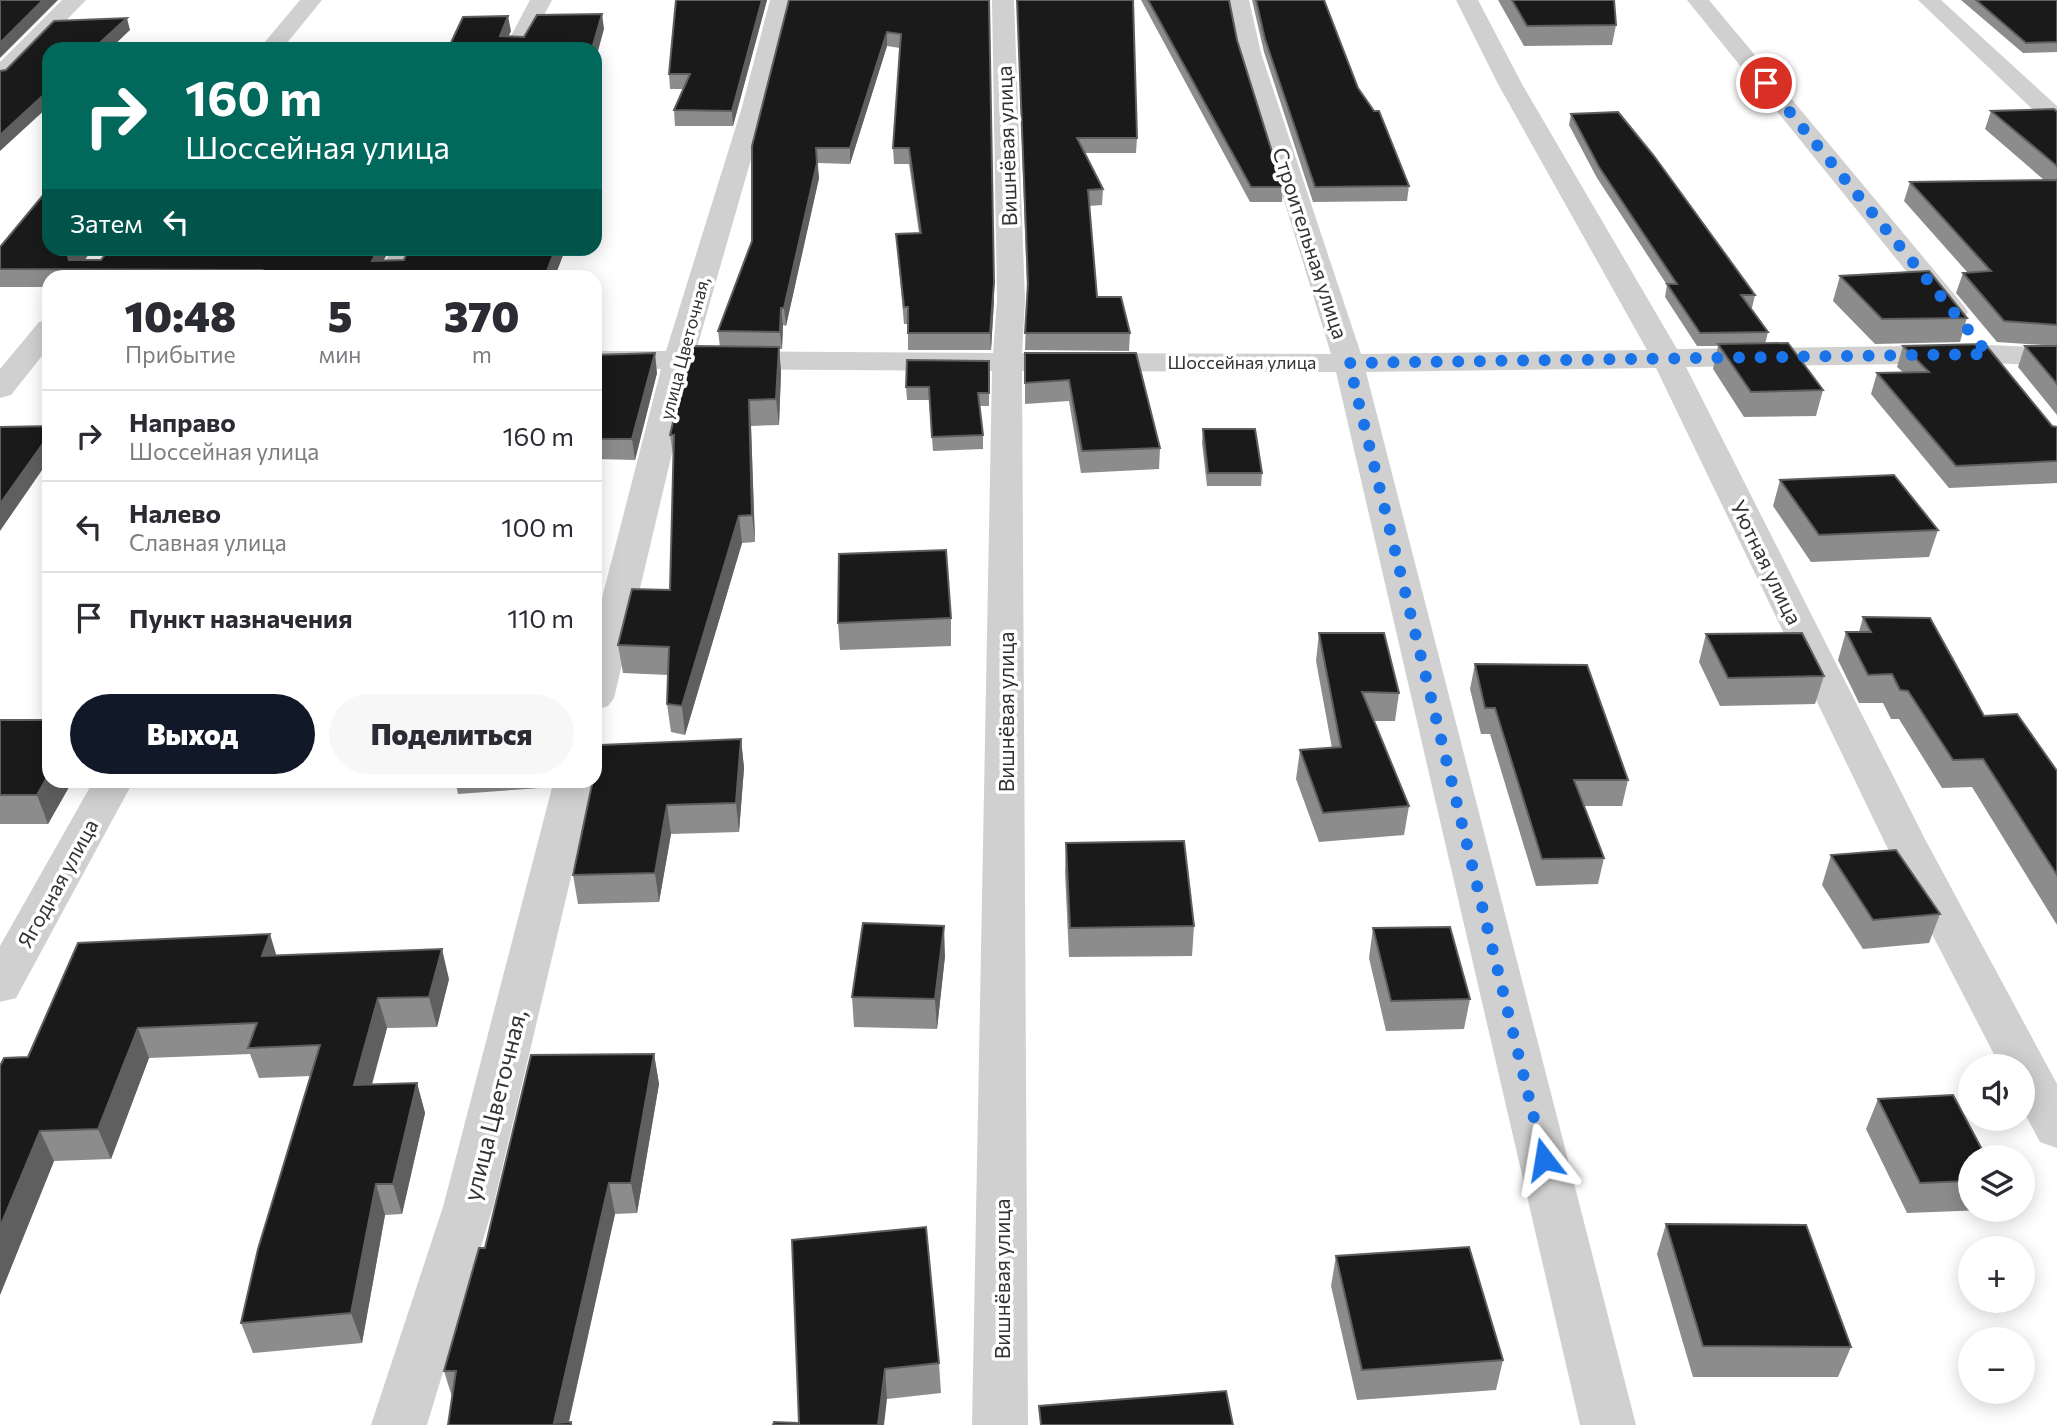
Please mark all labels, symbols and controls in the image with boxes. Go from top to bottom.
pin [1736,53,1796,113]
icon: arrive [1747,64,1785,102]
street label: Вишнёвая улица [991,65,1021,227]
text: 160 m [185,66,322,126]
icon: right [70,70,161,161]
text: Шоссейная улица [185,126,450,166]
street label: Строительная улица [1268,144,1354,342]
icon: left [157,203,195,241]
text: Затем [70,207,143,238]
street label: улица Цветочная, [654,274,714,422]
text: 10:48 [124,289,236,341]
text: 5 [328,289,352,341]
text: 370 [444,289,520,341]
text: Прибытие [125,340,236,368]
text: мин [319,340,361,368]
text: m [472,340,492,368]
street label: Шоссейная улица [1168,351,1316,373]
text: Направо [129,406,236,437]
icon: right [70,417,108,455]
text: 160 m [502,420,574,451]
text: Шоссейная улица [129,437,319,465]
street label: Уютная улица [1726,496,1808,628]
text: Налево [129,497,221,528]
icon: left [70,508,108,546]
text: 100 m [501,511,574,542]
text: Славная улица [129,528,287,556]
icon: arrive [70,599,108,637]
text: Пункт назначения [129,602,353,633]
text: 110 m [507,602,574,633]
street label: Вишнёвая улица [993,632,1018,792]
button: Выход [70,694,315,774]
button: Поделиться [329,694,574,774]
street label: Ягодная улица [11,814,103,952]
street label: улица Цветочная, [456,1006,532,1204]
map controls [1958,1054,2035,1404]
button: sound [1958,1054,2035,1131]
position arrow [1507,1122,1581,1196]
button: layers [1958,1145,2035,1222]
street label: Вишнёвая улица [989,1199,1014,1359]
button: + [1958,1236,2035,1313]
button: − [1958,1327,2035,1404]

